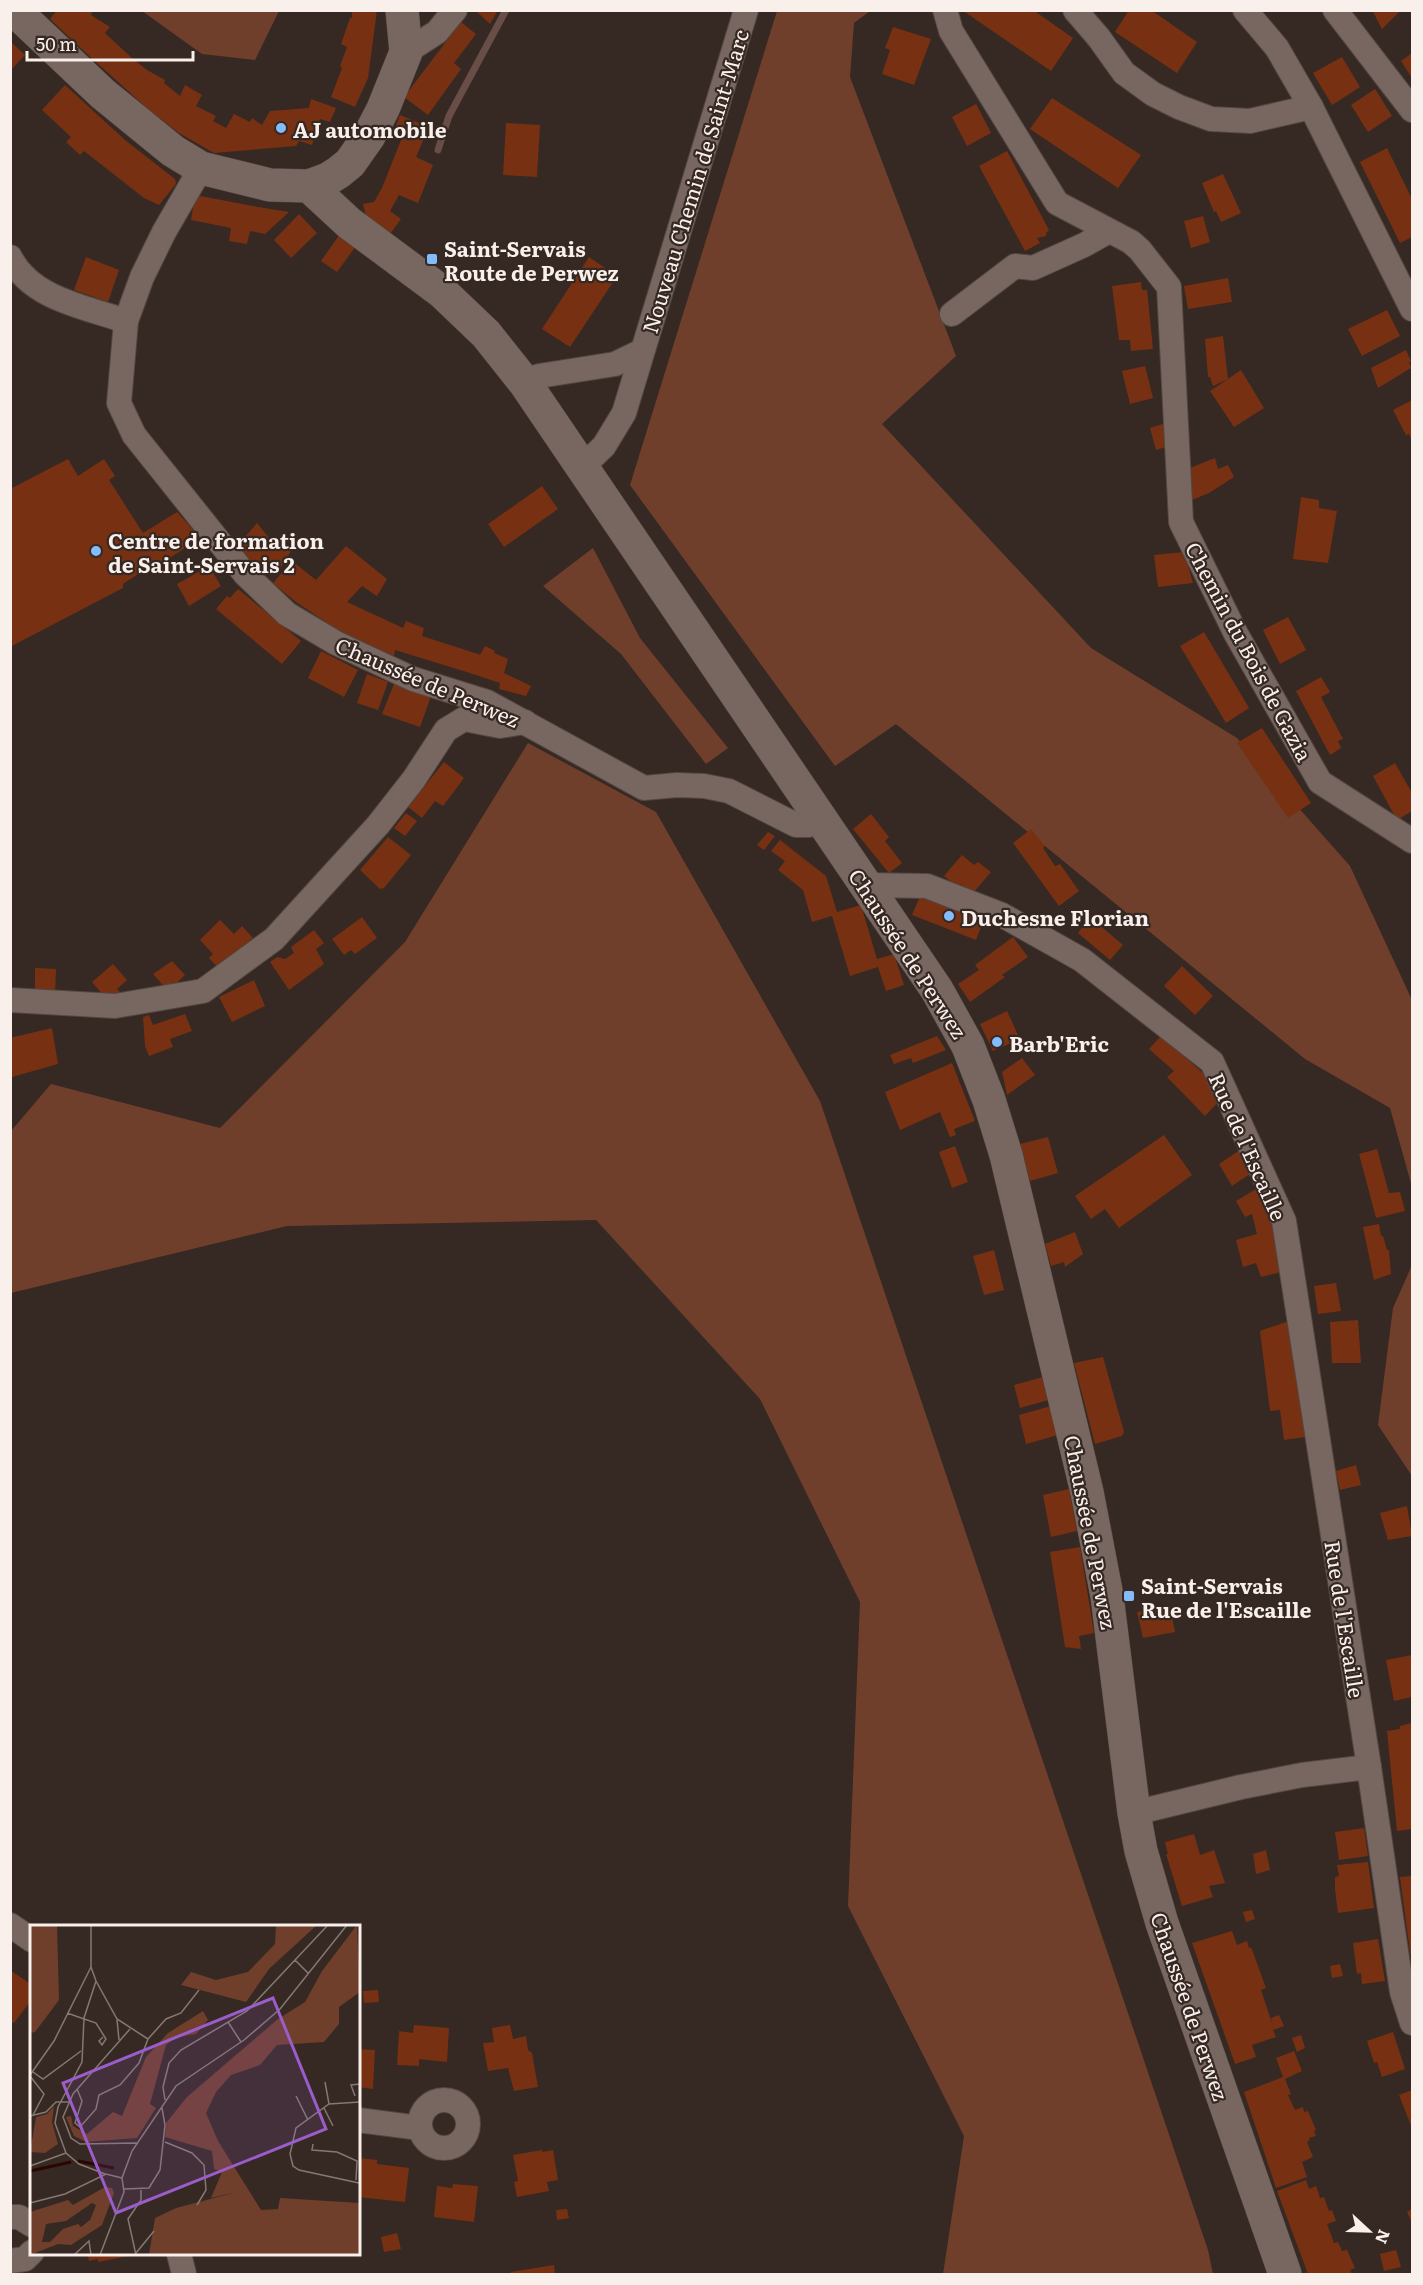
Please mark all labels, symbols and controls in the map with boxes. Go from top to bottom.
scale bar [27,24,194,62]
street label: Nouveau Chemin de Saint-Marc [633,25,755,337]
text: 50 m [36,30,77,57]
place label: AJ automobile [293,113,447,144]
marker: AJ automobile [274,121,288,135]
place label: Saint-Servais Route de Perwez [444,232,619,287]
marker: Saint-Servais Route de Perwez [425,252,439,266]
place label: Centre de formation de Saint-Servais 2 [108,524,324,579]
street label: Chemin du Bois de Gazia [1179,536,1321,767]
marker: Centre de formation de Saint-Servais 2 [89,544,103,558]
street label: Chaussée de Perwez [331,628,525,734]
street label: Chaussée de Perwez [842,862,976,1044]
place label: Duchesne Florian [961,901,1149,932]
marker: Duchesne Florian [942,909,956,923]
place label: Barb'Eric [1009,1027,1109,1058]
marker: Barb'Eric [990,1035,1004,1049]
street label: Rue de l'Escaille [1203,1067,1295,1225]
street label: Chaussée de Perwez [1058,1432,1126,1632]
street label: Rue de l'Escaille [1318,1538,1374,1700]
place label: Saint-Servais Rue de l'Escaille [1141,1569,1311,1624]
marker: Saint-Servais Rue de l'Escaille [1122,1589,1136,1603]
street label: Chaussée de Perwez [1144,1908,1238,2104]
inset map [30,1925,360,2255]
north arrow [1339,2201,1399,2261]
text: N [1370,2226,1397,2248]

